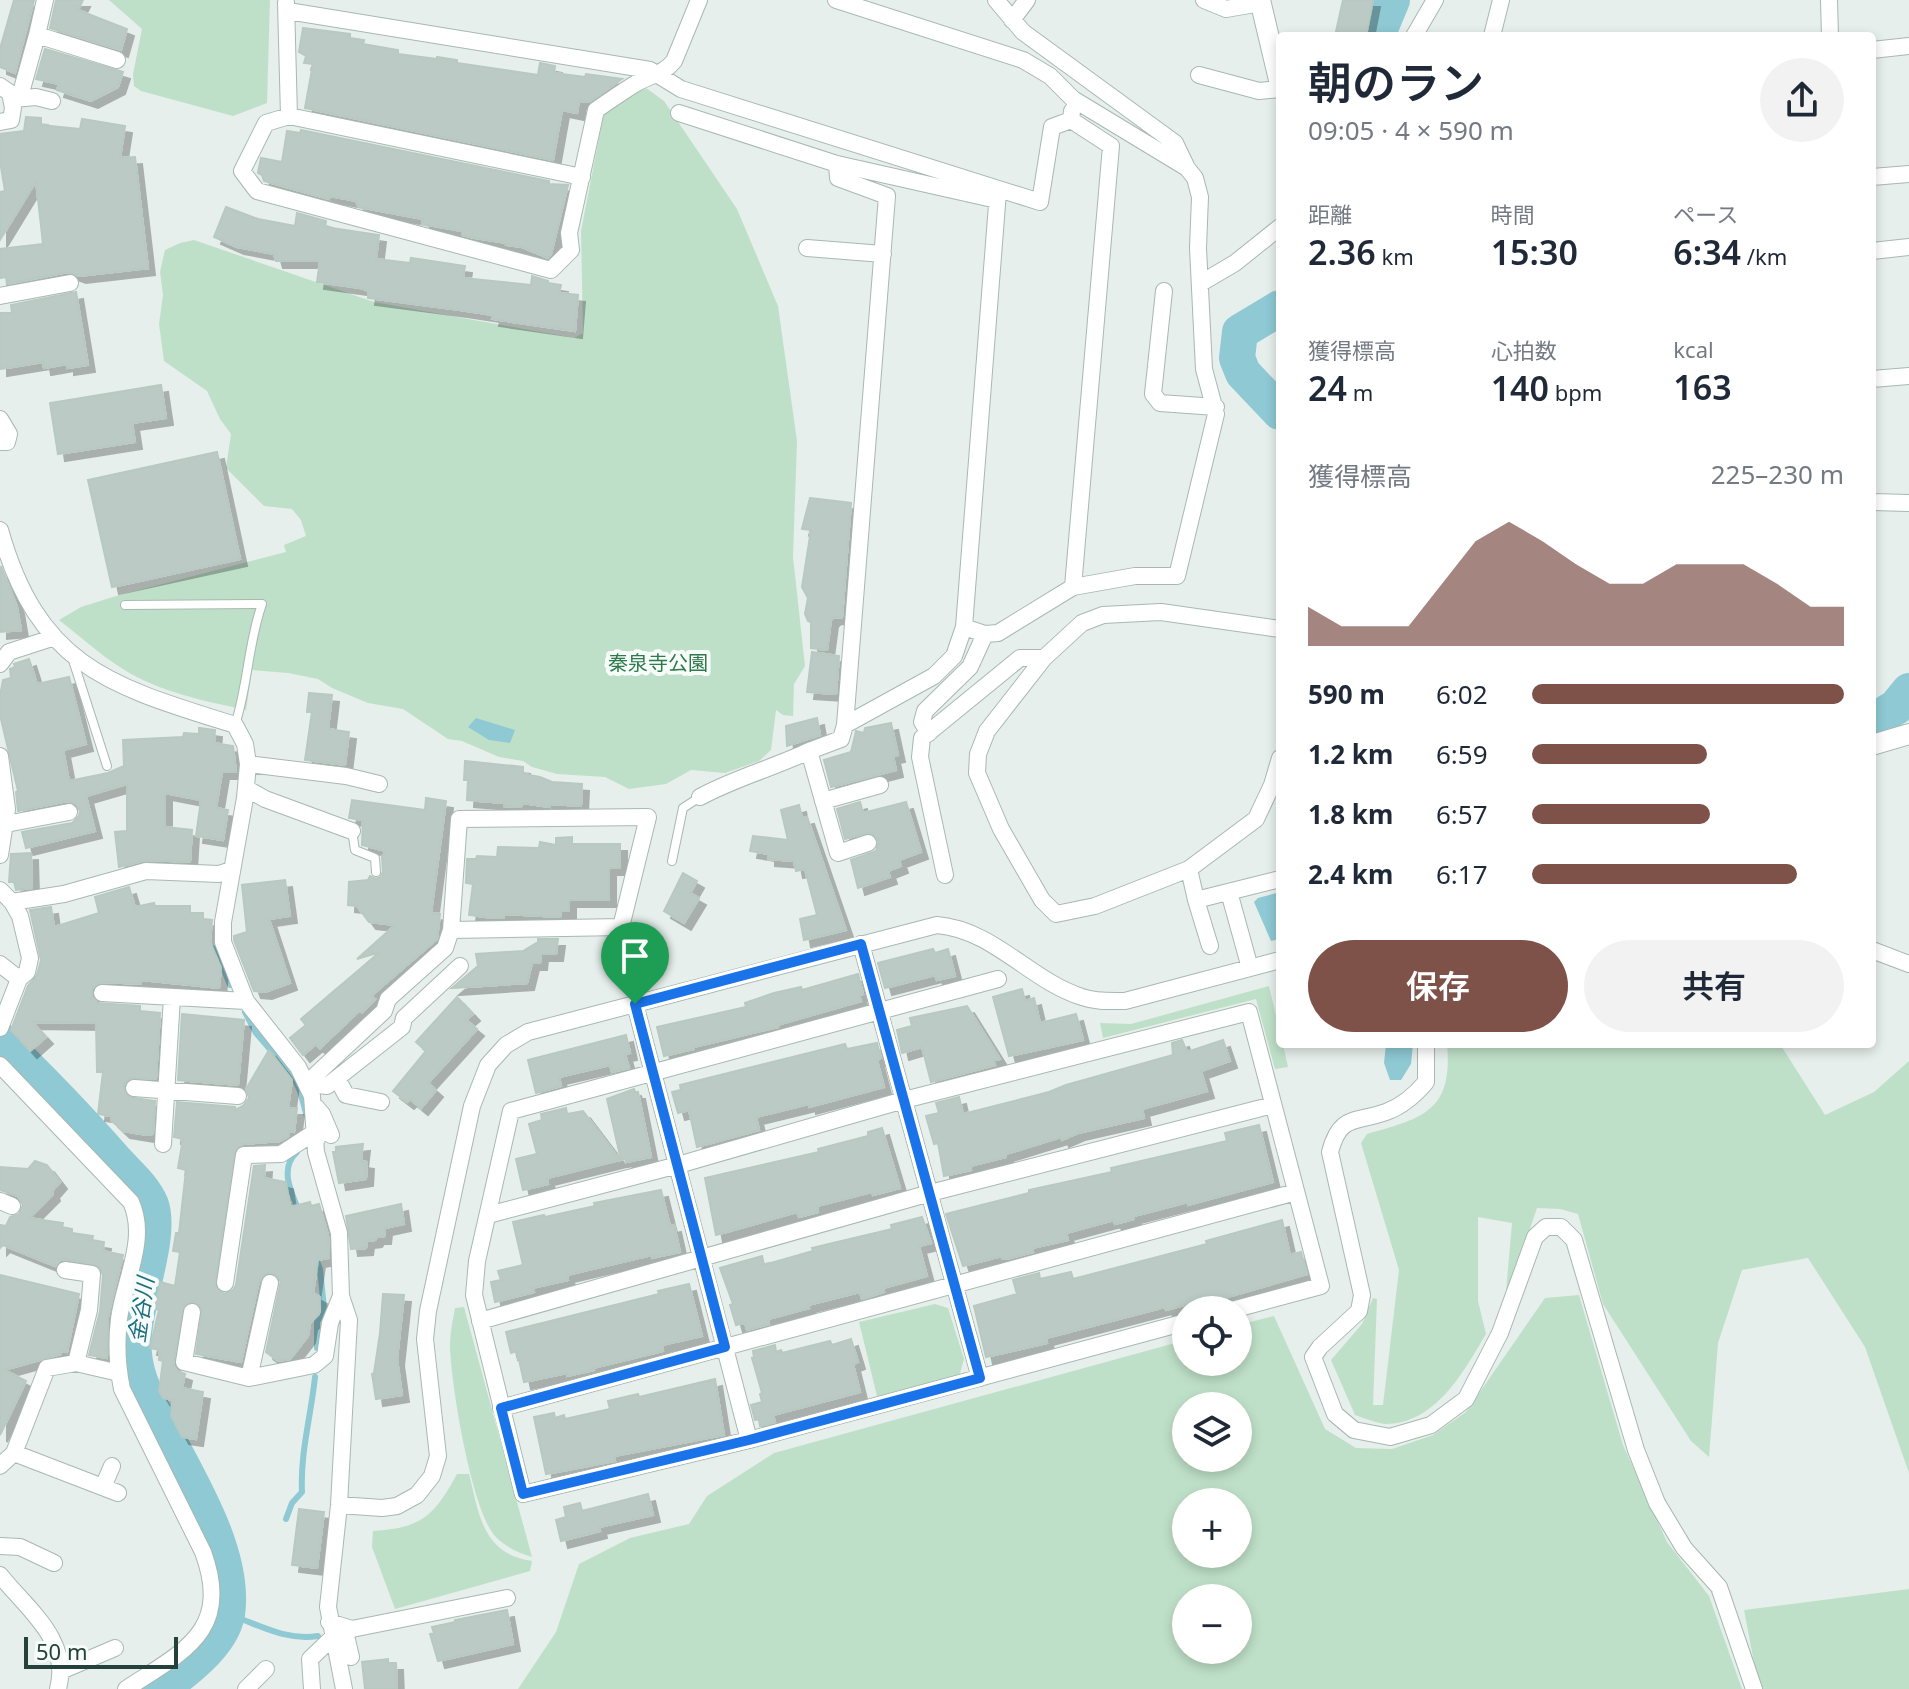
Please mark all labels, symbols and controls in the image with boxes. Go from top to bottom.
text: 朝のラン [1308,52,1484,112]
button: share [1760,58,1844,142]
text: 09:05 · 4 × 590 m [1308,112,1514,148]
text: 距離 [1308,199,1352,229]
text: 時間 [1491,199,1535,229]
text: ペース [1673,199,1738,229]
text: 2.36 [1308,229,1376,275]
text: 15:30 [1491,229,1578,275]
text: 6:34 [1673,229,1741,275]
text: km [1376,241,1414,271]
text: /km [1741,241,1787,271]
text: kcal [1673,334,1714,364]
text: 獲得標高 [1308,335,1396,365]
text: 心拍数 [1491,335,1557,365]
text: 163 [1673,364,1732,410]
text: 24 [1308,365,1347,411]
text: 140 [1491,365,1549,411]
text: m [1347,377,1373,407]
text: bpm [1549,377,1602,407]
text: 225–230 m [1711,456,1844,492]
text: 獲得標高 [1308,458,1412,494]
park label: 秦泉寺公園 [608,649,708,676]
text: 590 m [1308,676,1385,712]
text: 6:02 [1436,676,1488,712]
text: 1.2 km [1308,736,1393,772]
text: 6:59 [1436,736,1488,772]
text: 1.8 km [1308,796,1393,832]
text: 6:57 [1436,796,1488,832]
text: 2.4 km [1308,856,1393,892]
text: 6:17 [1436,856,1488,892]
pin [601,922,669,1004]
icon: arrive [613,934,657,978]
button: 保存 [1308,940,1568,1032]
button: 共有 [1584,940,1844,1032]
water label: 金谷川 [121,1273,160,1345]
map controls [1172,1296,1252,1664]
button: locate [1172,1296,1252,1376]
button: layers [1172,1392,1252,1472]
button: + [1172,1488,1252,1568]
button: − [1172,1584,1252,1664]
scale bar [24,1633,178,1669]
text: 50 m [36,1636,87,1666]

